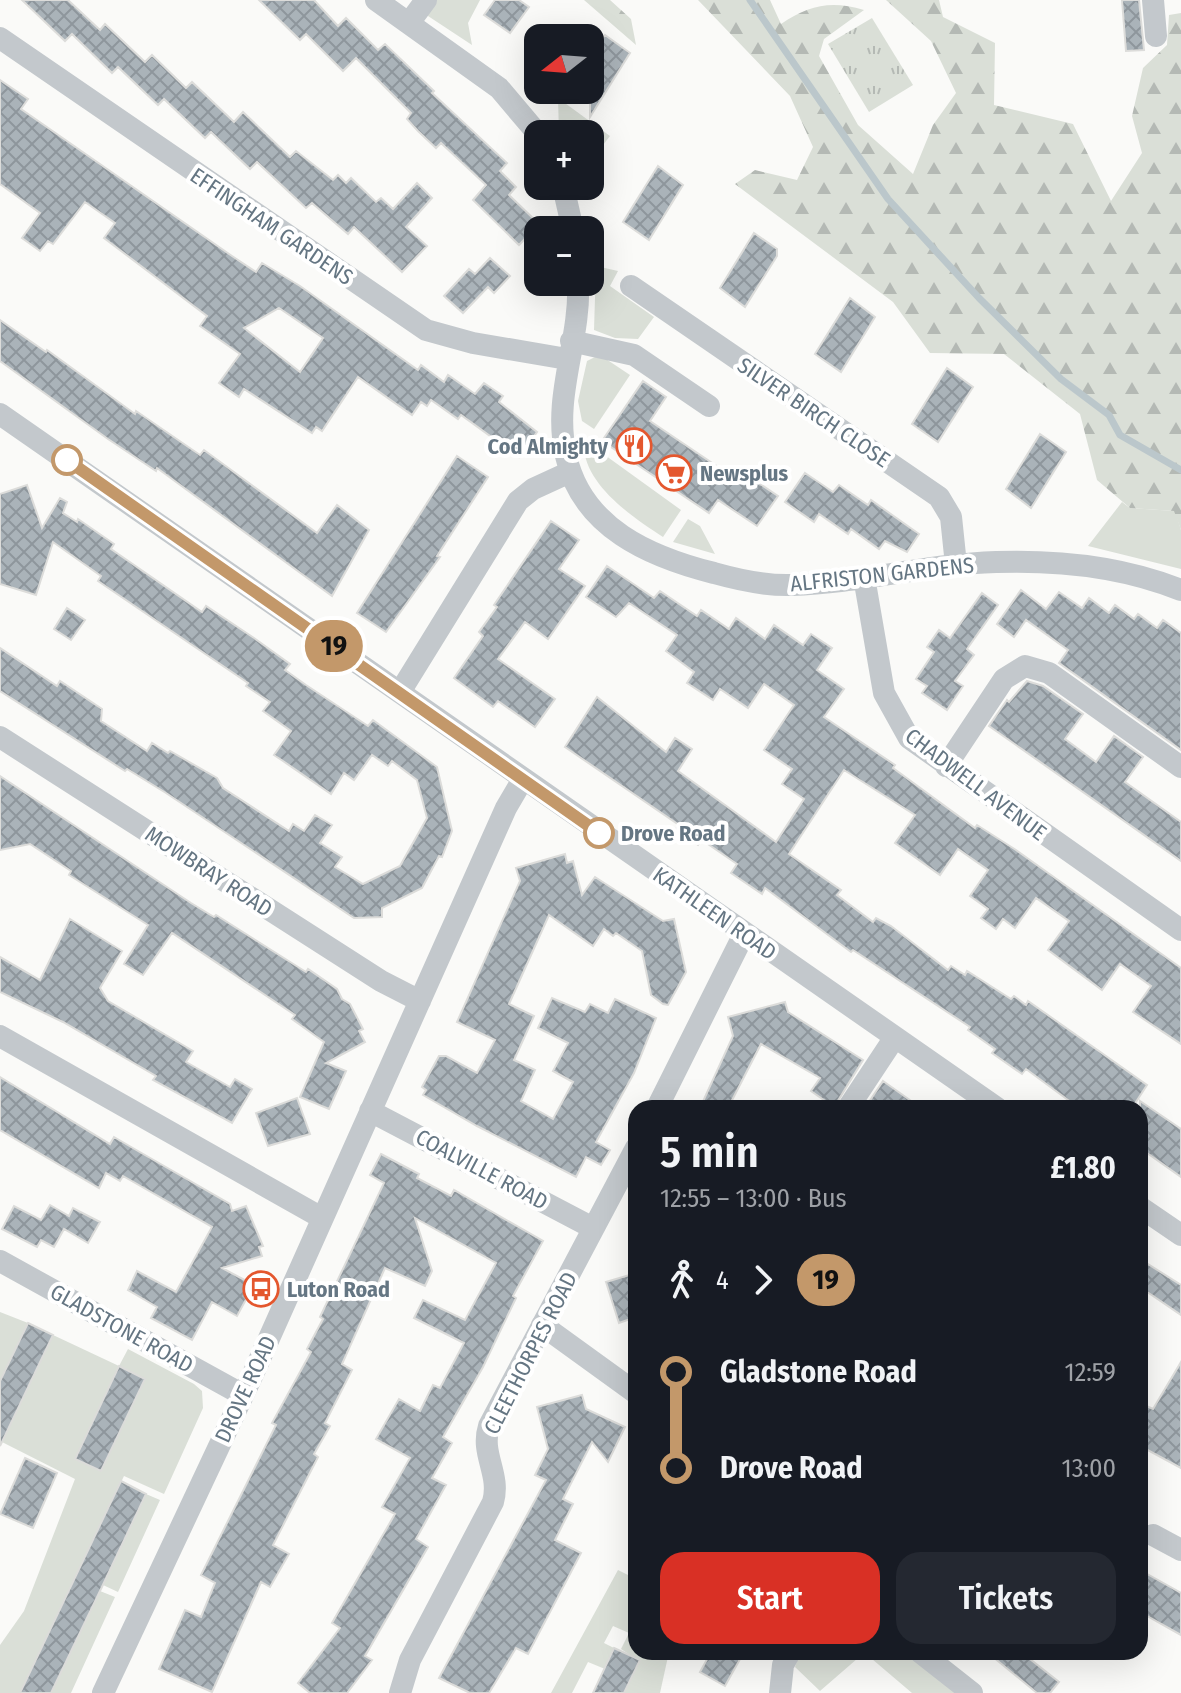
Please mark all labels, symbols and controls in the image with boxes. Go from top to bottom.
north arrow [524,24,604,104]
map controls [524,24,604,296]
button: + [524,120,604,200]
street label: EFFINGHAM GARDENS [185,162,358,291]
button: − [524,216,604,296]
street label: SILVER BIRCH CLOSE [732,352,895,473]
restaurant icon: Cod Almighty [615,427,653,465]
place label: Cod Almighty [488,433,609,460]
unlabelled marker [52,445,82,475]
supermarket icon: Newsplus [655,454,693,492]
place label: Newsplus [700,460,788,487]
street label: ALFRISTON GARDENS [789,551,975,598]
line badge: 19 [298,620,370,672]
text: 19 [321,629,347,662]
street label: CHADWELL AVENUE [900,723,1052,846]
marker: Drove Road [584,818,614,848]
street label: MOWBRAY ROAD [140,820,277,923]
place label: Drove Road [621,820,726,847]
street label: KATHLEEN ROAD [648,861,782,966]
street label: COALVILLE ROAD [411,1123,552,1216]
text: 5 min [660,1126,759,1179]
text: £1.80 [1051,1150,1116,1186]
text: 12:55 – 13:00 · Bus [660,1183,847,1214]
icon: walk [660,1258,704,1302]
icon: forward [741,1258,785,1302]
text: 19 [813,1263,839,1296]
text: 4 [716,1265,729,1296]
street label: CLEETHORPES ROAD [478,1268,583,1439]
bus stop icon: Luton Road [242,1270,280,1308]
place label: Luton Road [287,1276,390,1303]
street label: GLADSTONE ROAD [46,1278,198,1379]
street label: DROVE ROAD [209,1332,282,1447]
text: Gladstone Road [720,1354,917,1390]
text: 12:59 [1065,1357,1116,1388]
text: Drove Road [720,1450,863,1486]
text: 13:00 [1062,1453,1116,1484]
button: Start [660,1552,880,1644]
button: Tickets [896,1552,1116,1644]

